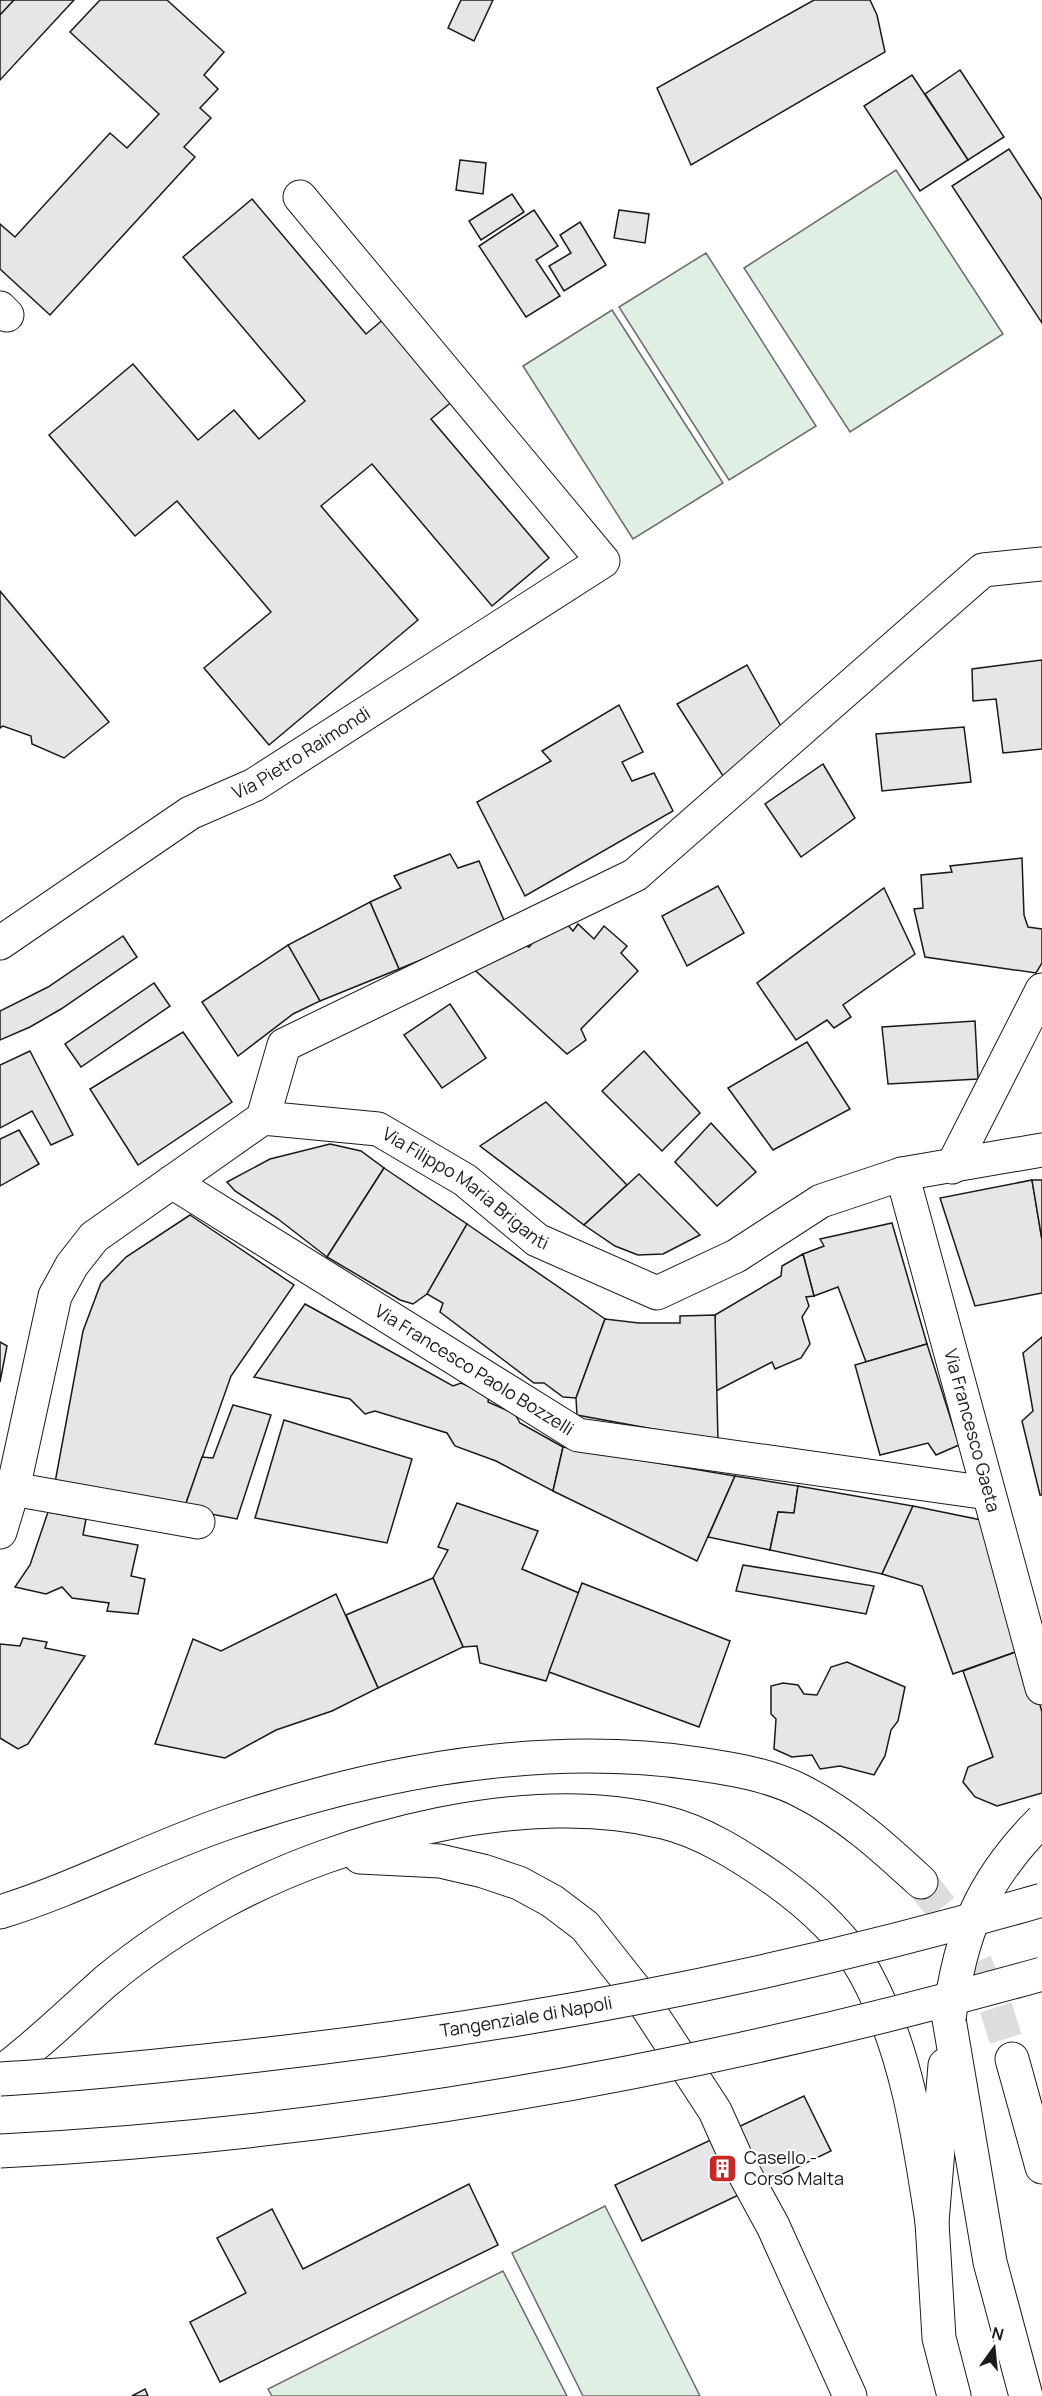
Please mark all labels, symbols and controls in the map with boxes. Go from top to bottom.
street label: Via Pietro Raimondi [228,700,375,804]
street label: Via Filippo Maria Briganti [378,1121,553,1255]
street label: Via Francesco Paolo Bozzelli [371,1298,579,1441]
street label: Via Francesco Gaeta [939,1346,1007,1515]
street label: Tangenziale di Napoli [438,1990,614,2042]
place label: Casello - Corso Malta [744,2145,844,2190]
building icon: Casello - Corso Malta [707,2152,739,2184]
north arrow [964,2318,1024,2378]
text: N [989,2321,1006,2346]

